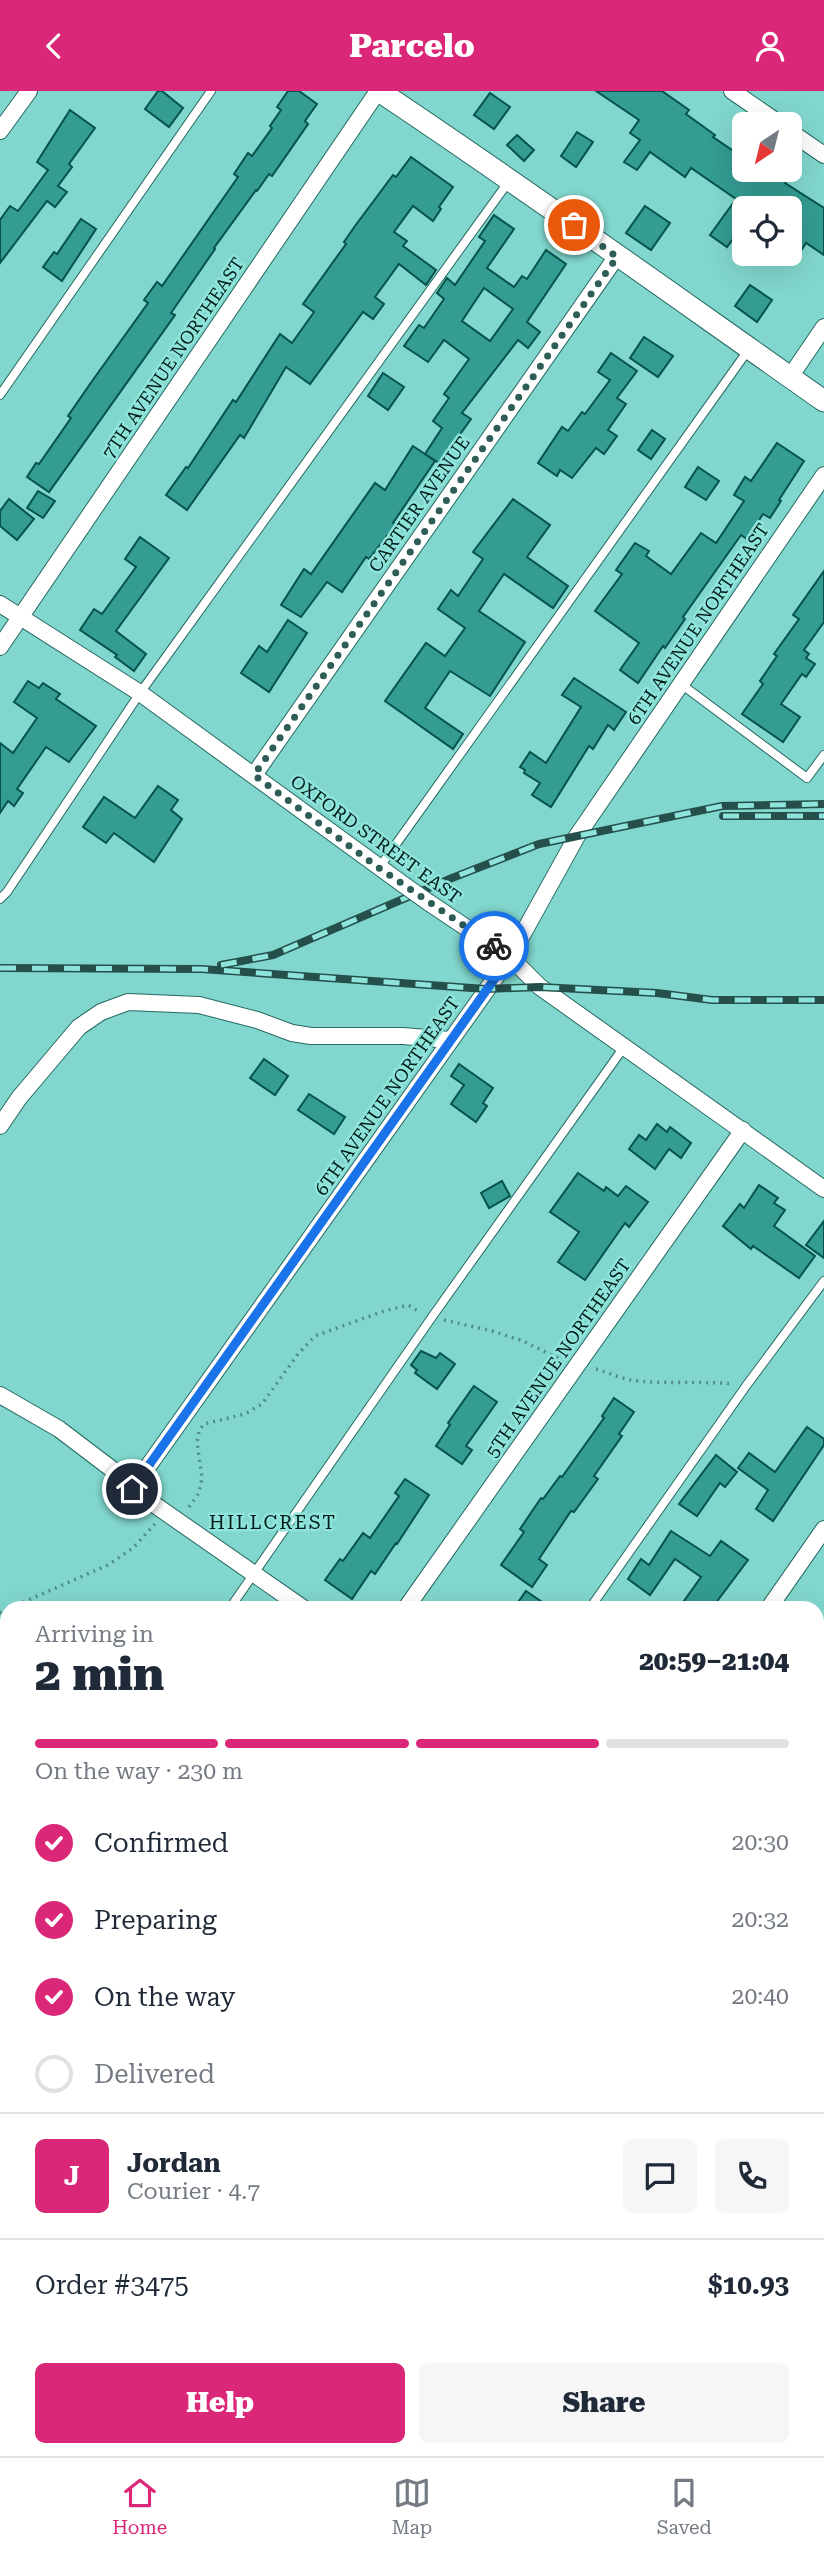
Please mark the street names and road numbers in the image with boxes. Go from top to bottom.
street label: 7TH AVENUE NORTHEAST [98,254,248,462]
street label: CARTIER AVENUE [364,432,474,576]
street label: 6TH AVENUE NORTHEAST [623,520,773,728]
street label: OXFORD STREET EAST [287,770,465,908]
street label: 6TH AVENUE NORTHEAST [310,993,464,1199]
street label: 5TH AVENUE NORTHEAST [481,1255,635,1461]

